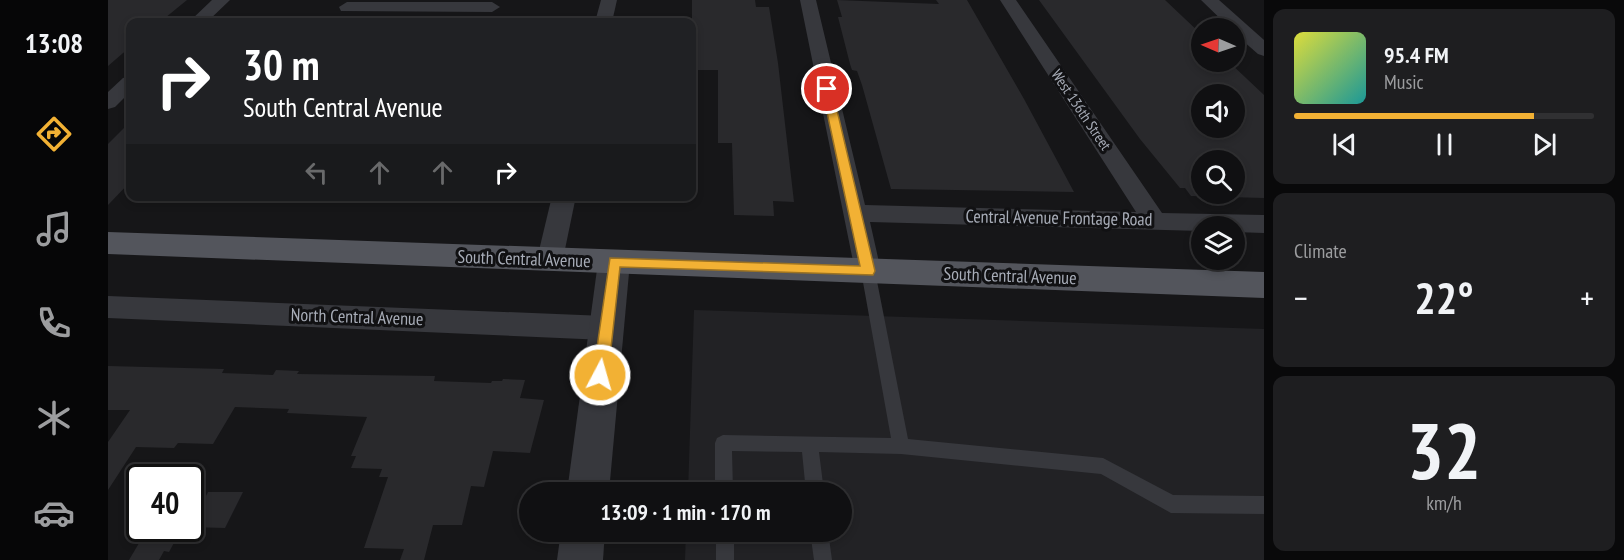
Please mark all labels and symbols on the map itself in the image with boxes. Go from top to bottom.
north arrow [1191,18,1245,72]
pin [801,63,852,114]
street label: West 136th Street [1047,66,1115,154]
street label: Central Avenue Frontage Road [965,204,1153,231]
street label: South Central Avenue [457,245,591,272]
street label: South Central Avenue [943,262,1077,289]
street label: North Central Avenue [290,303,424,330]
position arrow [568,343,632,407]
speed limit sign: 40 [126,464,204,542]

